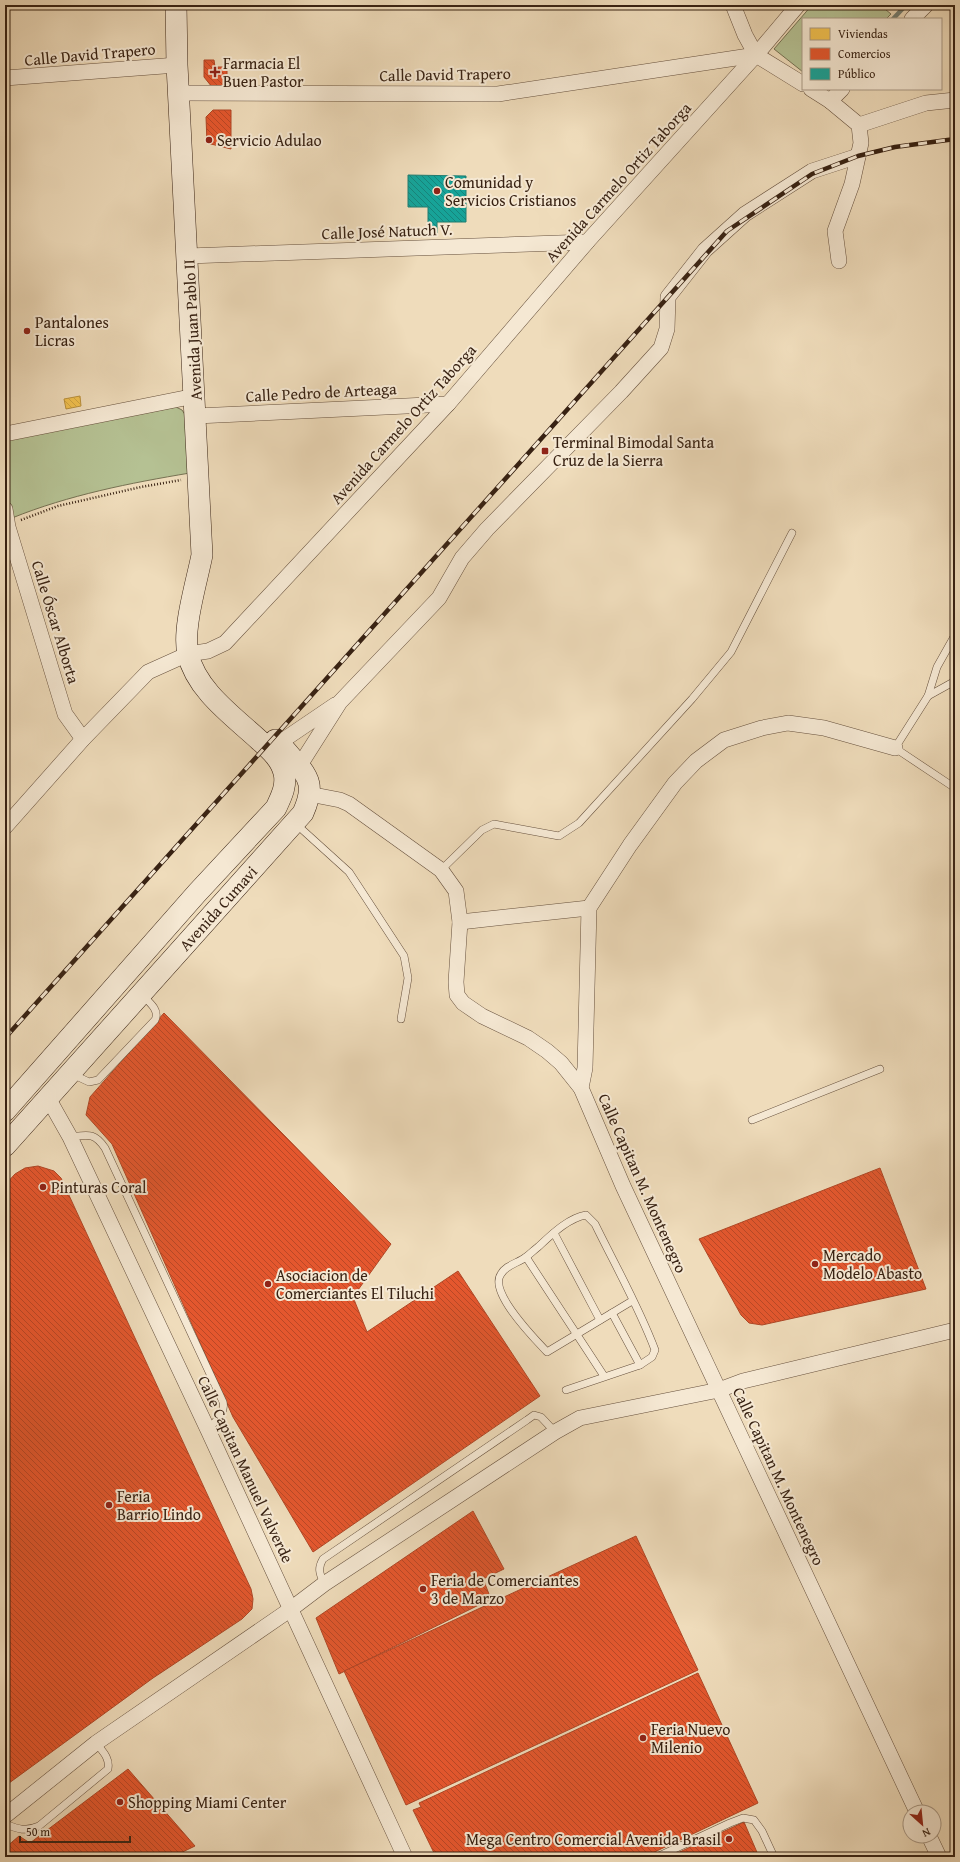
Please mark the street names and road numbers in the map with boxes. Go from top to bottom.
street label: Calle David Trapero [23,36,157,72]
street label: Calle David Trapero [379,61,511,87]
street label: Avenida Carmelo Ortiz Taborga [539,96,697,267]
street label: Calle José Natuch V. [321,217,453,245]
street label: Avenida Juan Pablo II [176,259,208,401]
street label: Avenida Carmelo Ortiz Taborga [324,338,482,509]
street label: Calle Pedro de Arteaga [245,376,397,408]
street label: Calle Óscar Alborta [26,557,86,687]
street label: Avenida Cumavi [173,860,263,956]
street label: Calle Capitan M. Montenegro [593,1089,693,1277]
street label: Calle Capitan Manuel Valverde [192,1371,300,1567]
street label: Calle Capitan M. Montenegro [727,1383,831,1569]

